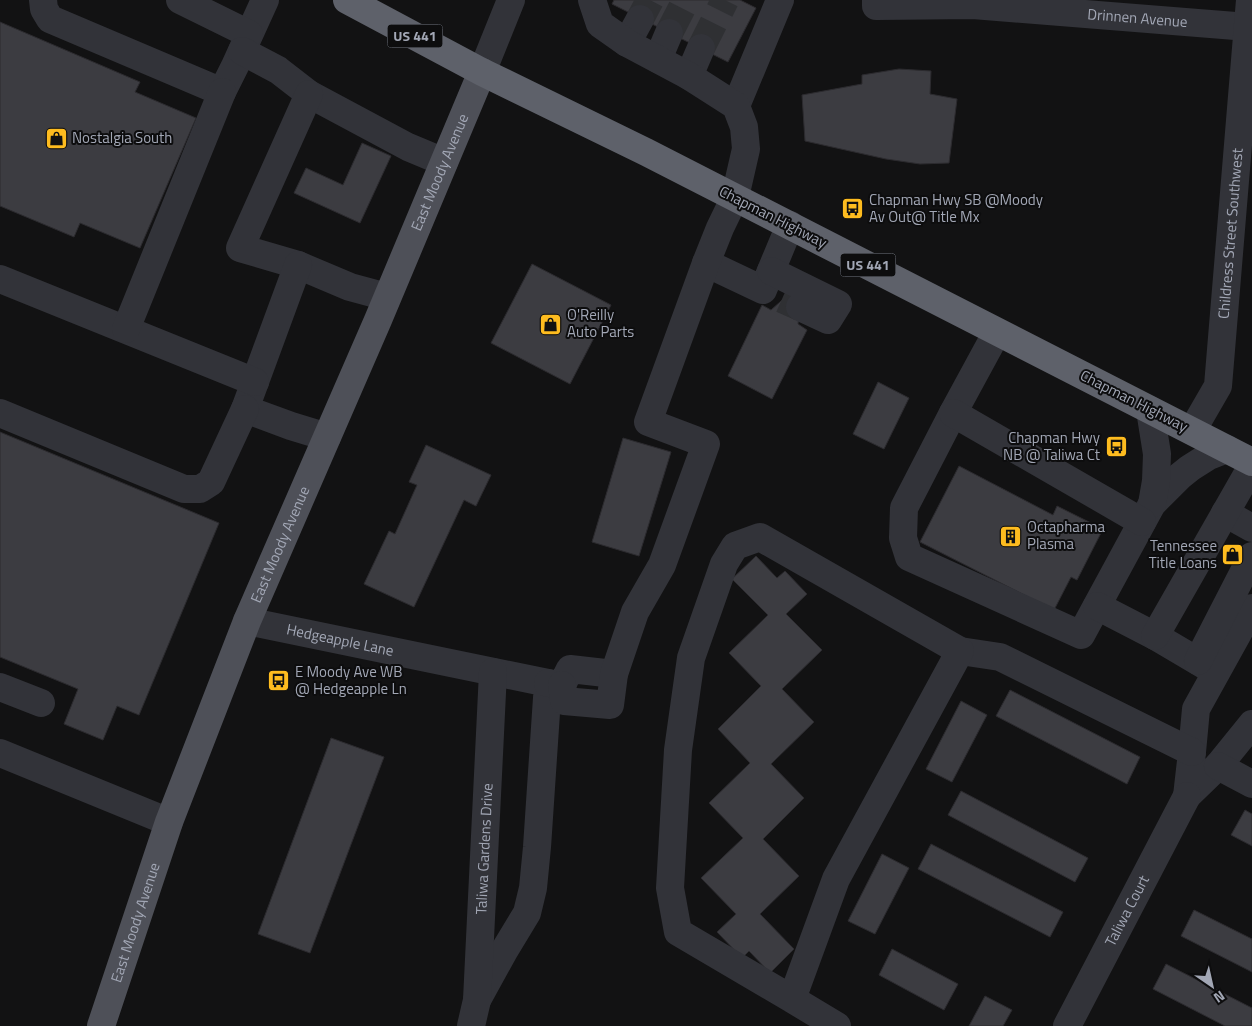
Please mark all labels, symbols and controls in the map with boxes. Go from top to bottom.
street label: Drinnen Avenue [1087,2,1188,33]
road number: US 441 [388,24,442,48]
street label: East Moody Avenue [405,110,474,234]
shop icon: Nostalgia South [44,126,68,150]
place label: Nostalgia South [72,126,172,149]
street label: Childress Street Southwest [1212,146,1249,320]
street label: Chapman Highway [715,179,831,254]
place label: Chapman Hwy SB @Moody Av Out@ Title Mx [869,188,1043,228]
bus stop icon: Chapman Hwy SB @Moody Av Out@ Title Mx [841,197,865,221]
road number: US 441 [840,254,896,276]
place label: O'Reilly Auto Parts [567,303,634,343]
shop icon: O'Reilly Auto Parts [539,312,563,336]
street label: Chapman Highway [1076,363,1192,438]
place label: Chapman Hwy NB @ Taliwa Ct [1003,426,1101,466]
bus stop icon: Chapman Hwy NB @ Taliwa Ct [1104,435,1128,459]
street label: East Moody Avenue [244,482,315,606]
place label: Octapharma Plasma [1027,515,1105,555]
building icon: Octapharma Plasma [999,524,1023,548]
place label: Tennessee Title Loans [1149,534,1217,574]
shop icon: Tennessee Title Loans [1221,543,1245,567]
street label: Hedgeapple Lane [284,617,396,662]
place label: E Moody Ave WB @ Hedgeapple Ln [295,660,407,700]
bus stop icon: E Moody Ave WB @ Hedgeapple Ln [267,669,291,693]
street label: Taliwa Gardens Drive [469,783,499,915]
street label: East Moody Avenue [104,859,166,985]
street label: Taliwa Court [1099,870,1155,950]
north arrow [1187,961,1237,1011]
text: N [1210,986,1229,1009]

